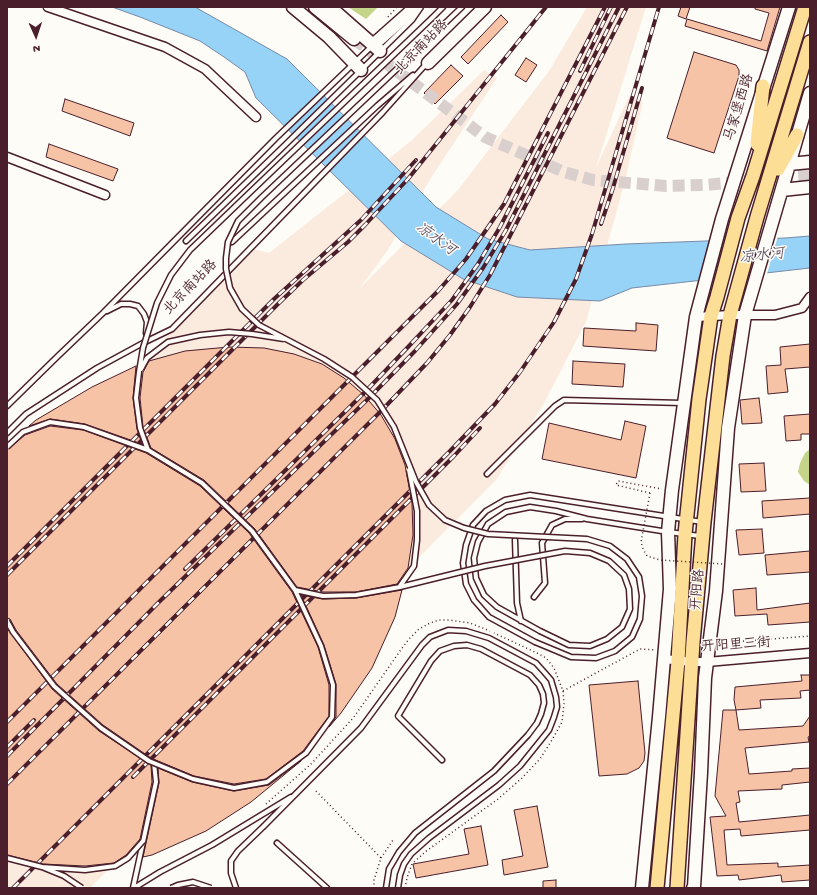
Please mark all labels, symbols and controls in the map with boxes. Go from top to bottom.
north arrow [16,16,56,56]
street label: 北京南站路 [392,17,452,79]
text: N [33,42,41,54]
street label: 马家堡西路 [722,72,758,144]
water label: 凉水河 [412,219,458,261]
water label: 凉水河 [739,246,785,268]
street label: 北京南站路 [161,257,221,319]
street label: 开阳路 [689,568,709,612]
street label: 开阳里三街 [700,635,772,657]

